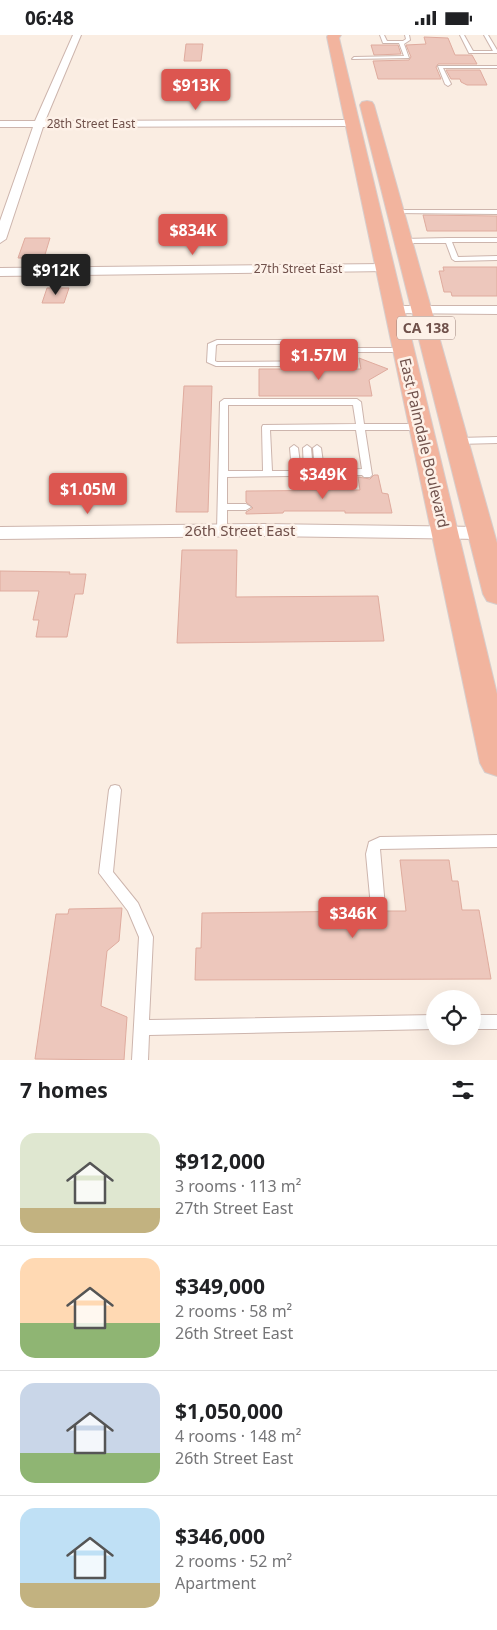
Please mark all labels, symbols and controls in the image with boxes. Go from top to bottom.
text: 06:48 [25,5,74,31]
pin: $913K [161,69,231,111]
text: $913K [172,74,220,96]
street label: 28th Street East [47,115,136,132]
pin: $834K [158,213,228,256]
text: $834K [169,219,217,241]
pin: $912K [21,253,91,296]
text: $912K [32,259,80,281]
street label: 27th Street East [254,260,343,277]
road number: CA 138 [397,317,455,339]
pin: $1.57M [278,339,360,381]
text: $1.57M [291,344,347,366]
street label: East Palmdale Boulevard [396,356,454,530]
pin: $349K [288,457,358,500]
text: $349K [299,463,347,485]
pin: $1.05M [47,473,129,515]
text: $1.05M [60,478,116,500]
street label: 26th Street East [185,520,296,540]
pin: $346K [318,897,388,939]
text: $346K [329,902,377,924]
map controls [426,990,481,1045]
button: locate [426,990,481,1045]
text: 7 homes [20,1076,108,1104]
icon: filters [449,1076,477,1104]
text: $912,000 [175,1147,265,1175]
icon: home [60,1153,120,1213]
text: 3 rooms · 113 m² [175,1175,301,1197]
text: 27th Street East [175,1197,293,1219]
text: $349,000 [175,1272,265,1300]
icon: home [60,1278,120,1338]
text: 2 rooms · 58 m² [175,1300,292,1322]
text: 26th Street East [175,1322,293,1344]
text: $1,050,000 [175,1397,283,1425]
icon: home [60,1403,120,1463]
text: 4 rooms · 148 m² [175,1425,301,1447]
text: 26th Street East [175,1447,293,1469]
text: $346,000 [175,1522,265,1550]
icon: home [60,1528,120,1588]
text: 2 rooms · 52 m² [175,1550,292,1572]
text: Apartment [175,1572,256,1594]

